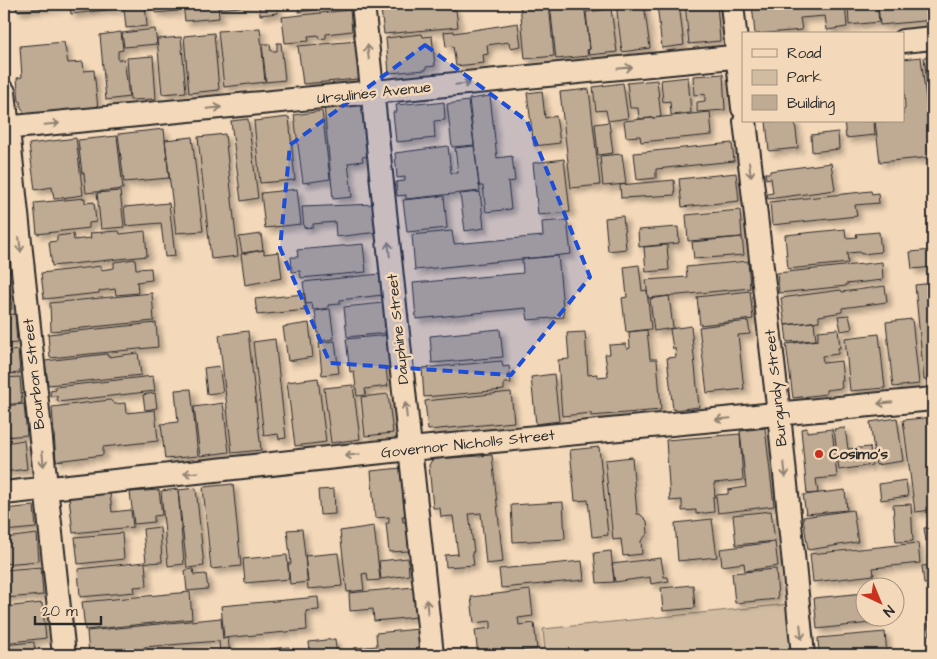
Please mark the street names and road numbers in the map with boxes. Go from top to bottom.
street label: Ursulines Avenue [316,77,432,109]
street label: Dauphine Street [382,273,414,385]
street label: Bourbon Street [18,317,50,431]
street label: Burgundy Street [759,328,794,448]
street label: Governor Nicholls Street [380,424,556,464]

